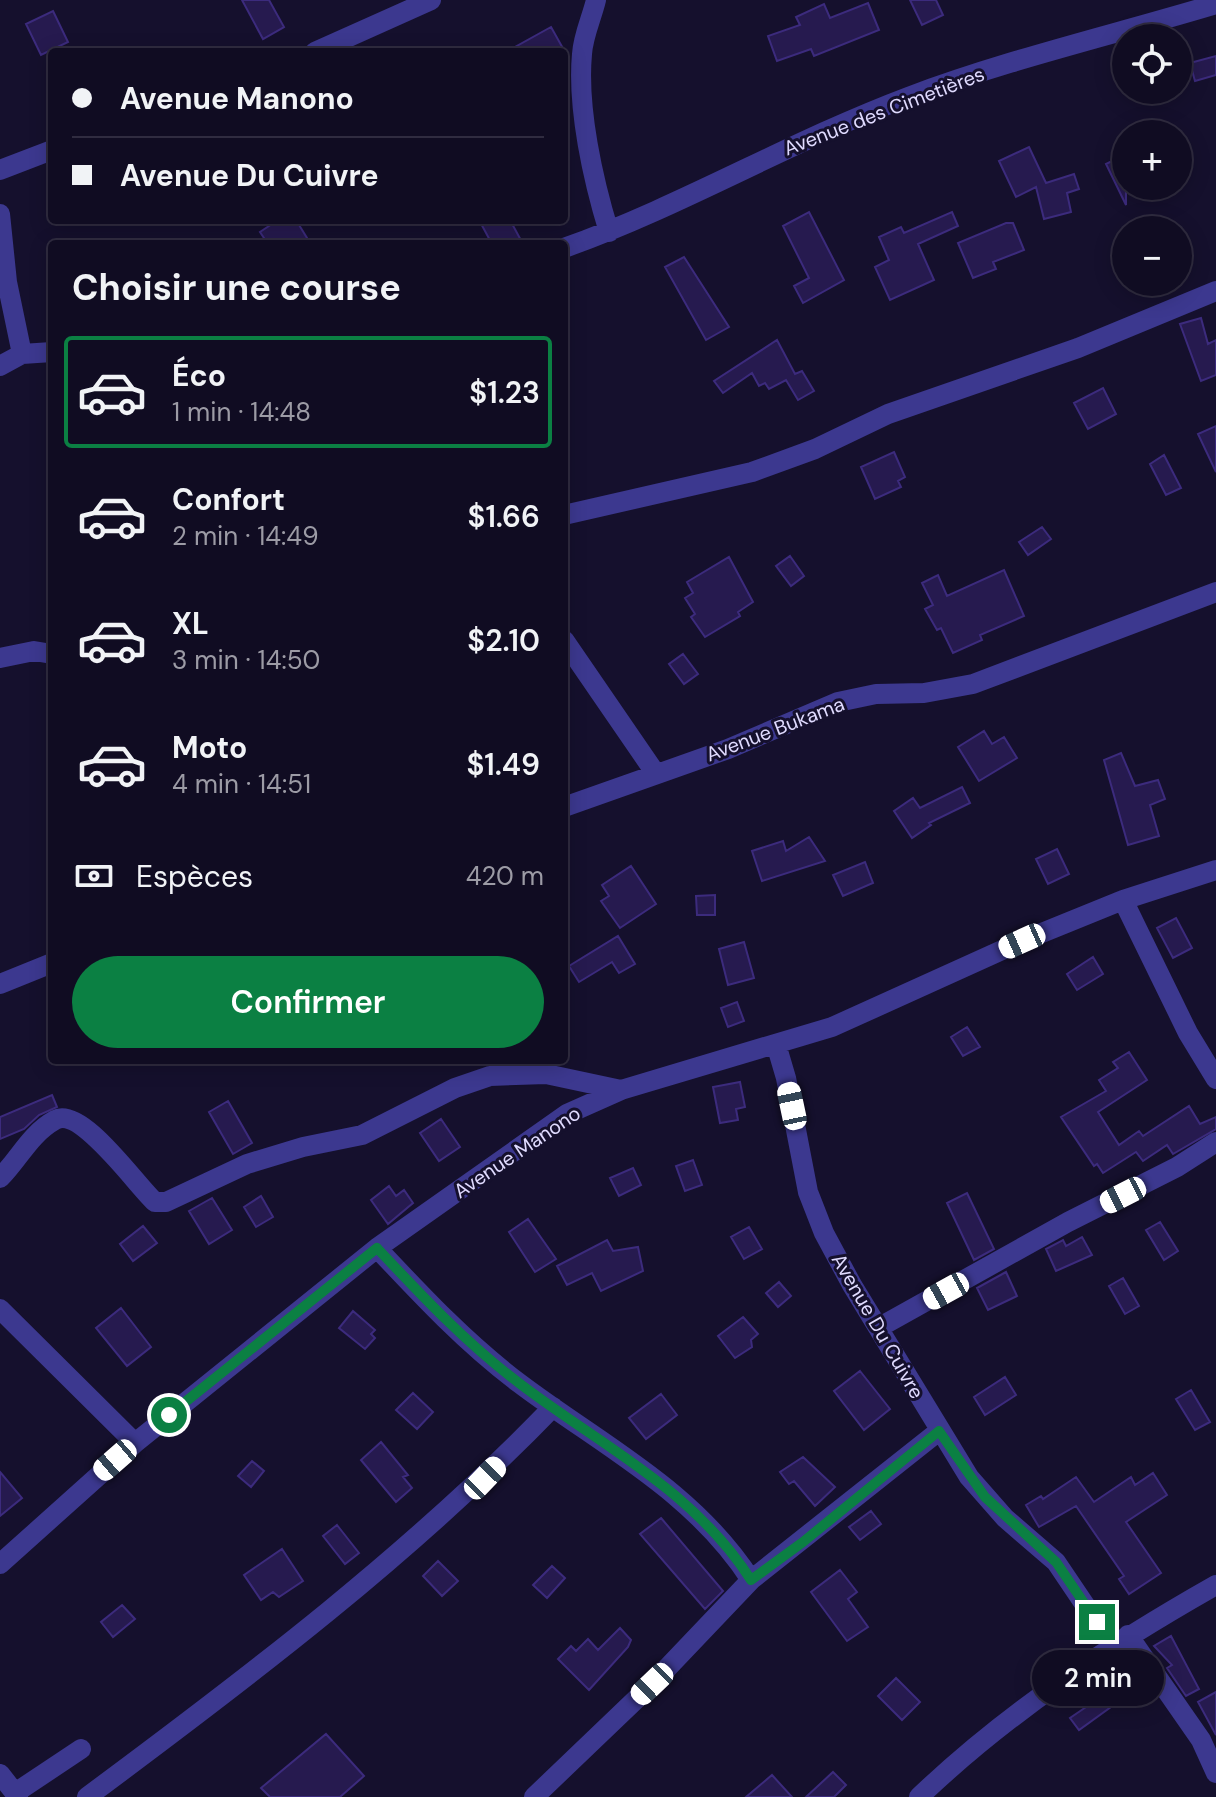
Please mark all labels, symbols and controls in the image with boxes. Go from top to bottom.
map controls [1112,24,1192,296]
button: locate [1112,24,1192,104]
street label: Avenue des Cimetières [780,61,988,161]
text: Avenue Manono [120,79,354,118]
button: + [1112,120,1192,200]
text: Avenue Du Cuivre [120,156,379,195]
button: − [1112,216,1192,296]
text: Choisir une course [72,264,401,311]
icon: car [76,356,148,428]
text: Éco [172,356,226,395]
text: $1.23 [469,373,540,412]
text: 1 min · 14:48 [172,395,311,429]
icon: car [76,480,148,552]
text: Confort [172,480,285,519]
text: $1.66 [467,497,540,536]
text: 2 min · 14:49 [172,519,318,553]
icon: car [76,604,148,676]
text: XL [172,604,209,643]
text: $2.10 [467,621,540,660]
text: 3 min · 14:50 [172,643,320,677]
street label: Avenue Bukama [702,691,848,767]
icon: car [76,728,148,800]
text: Moto [172,728,247,767]
text: $1.49 [466,745,540,784]
text: 4 min · 14:51 [172,767,311,801]
icon: cash [72,854,116,898]
text: Espèces [136,857,253,896]
text: 420 m [466,859,544,893]
car [995,920,1049,962]
button: Confirmer [72,956,544,1048]
car [775,1080,809,1132]
street label: Avenue Manono [449,1100,585,1204]
car [1096,1173,1150,1217]
street label: Avenue Du Cuivre [826,1249,930,1403]
car [919,1269,973,1313]
route start [151,1397,187,1433]
car [89,1435,141,1485]
car [460,1452,510,1504]
route end [1079,1604,1115,1640]
callout: 2 min [1031,1650,1163,1706]
car [626,1659,678,1709]
text: 2 min [1064,1661,1132,1695]

